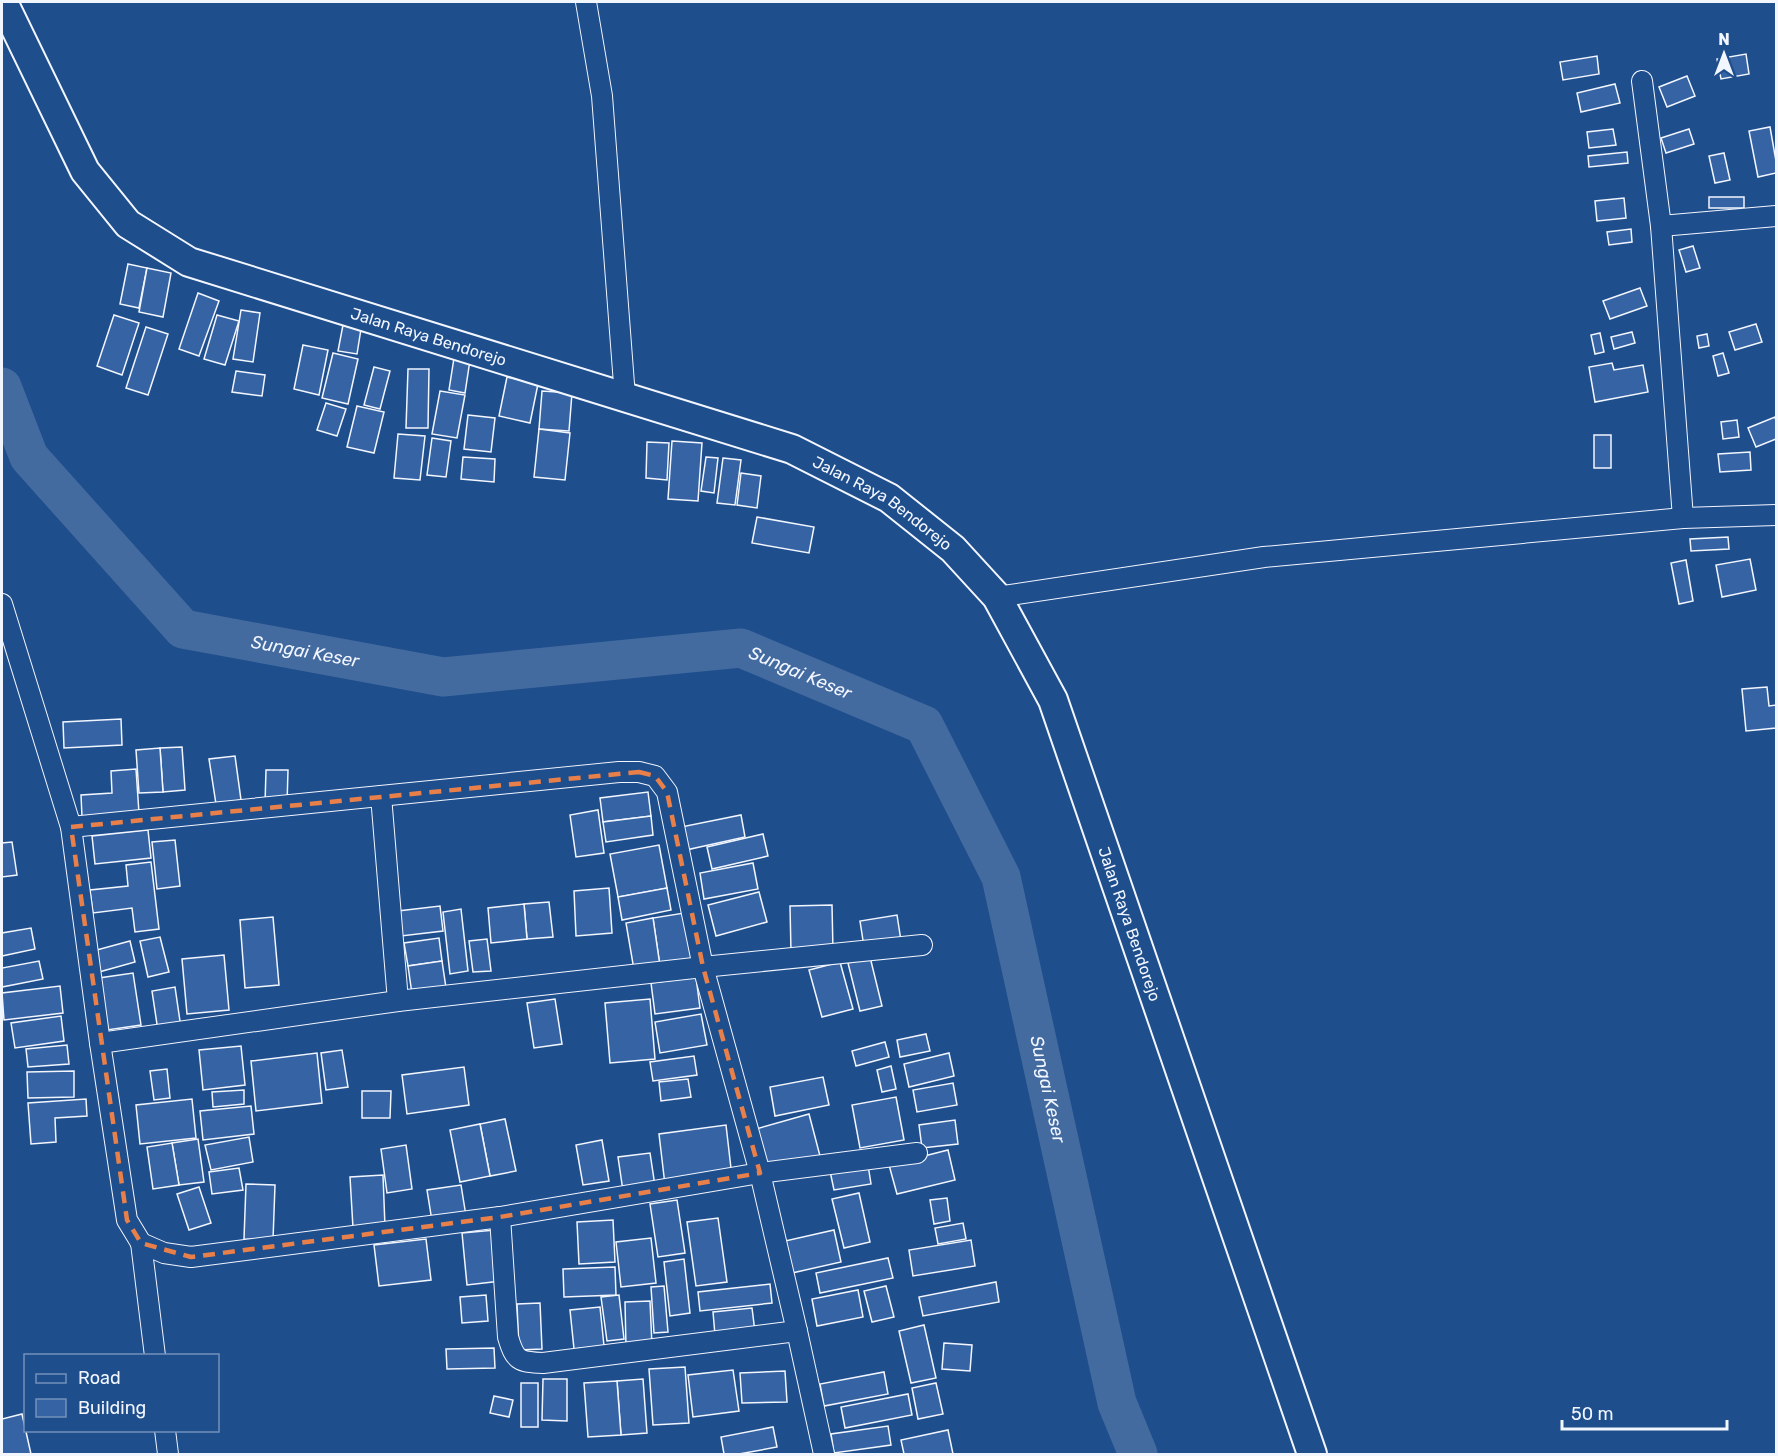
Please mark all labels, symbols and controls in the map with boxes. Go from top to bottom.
north arrow [1694,24,1754,84]
text: N [1718,30,1730,49]
street label: Jalan Raya Bendorejo [348,304,509,370]
street label: Jalan Raya Bendorejo [810,452,956,554]
water label: Sungai Keser [249,631,362,672]
water label: Sungai Keser [746,642,856,705]
street label: Jalan Raya Bendorejo [1094,844,1165,1004]
water label: Sungai Keser [1025,1034,1071,1146]
legend [24,1354,219,1432]
text: Road [78,1367,121,1389]
scale bar [1562,1393,1727,1431]
text: Building [78,1397,146,1419]
text: 50 m [1571,1403,1614,1425]

